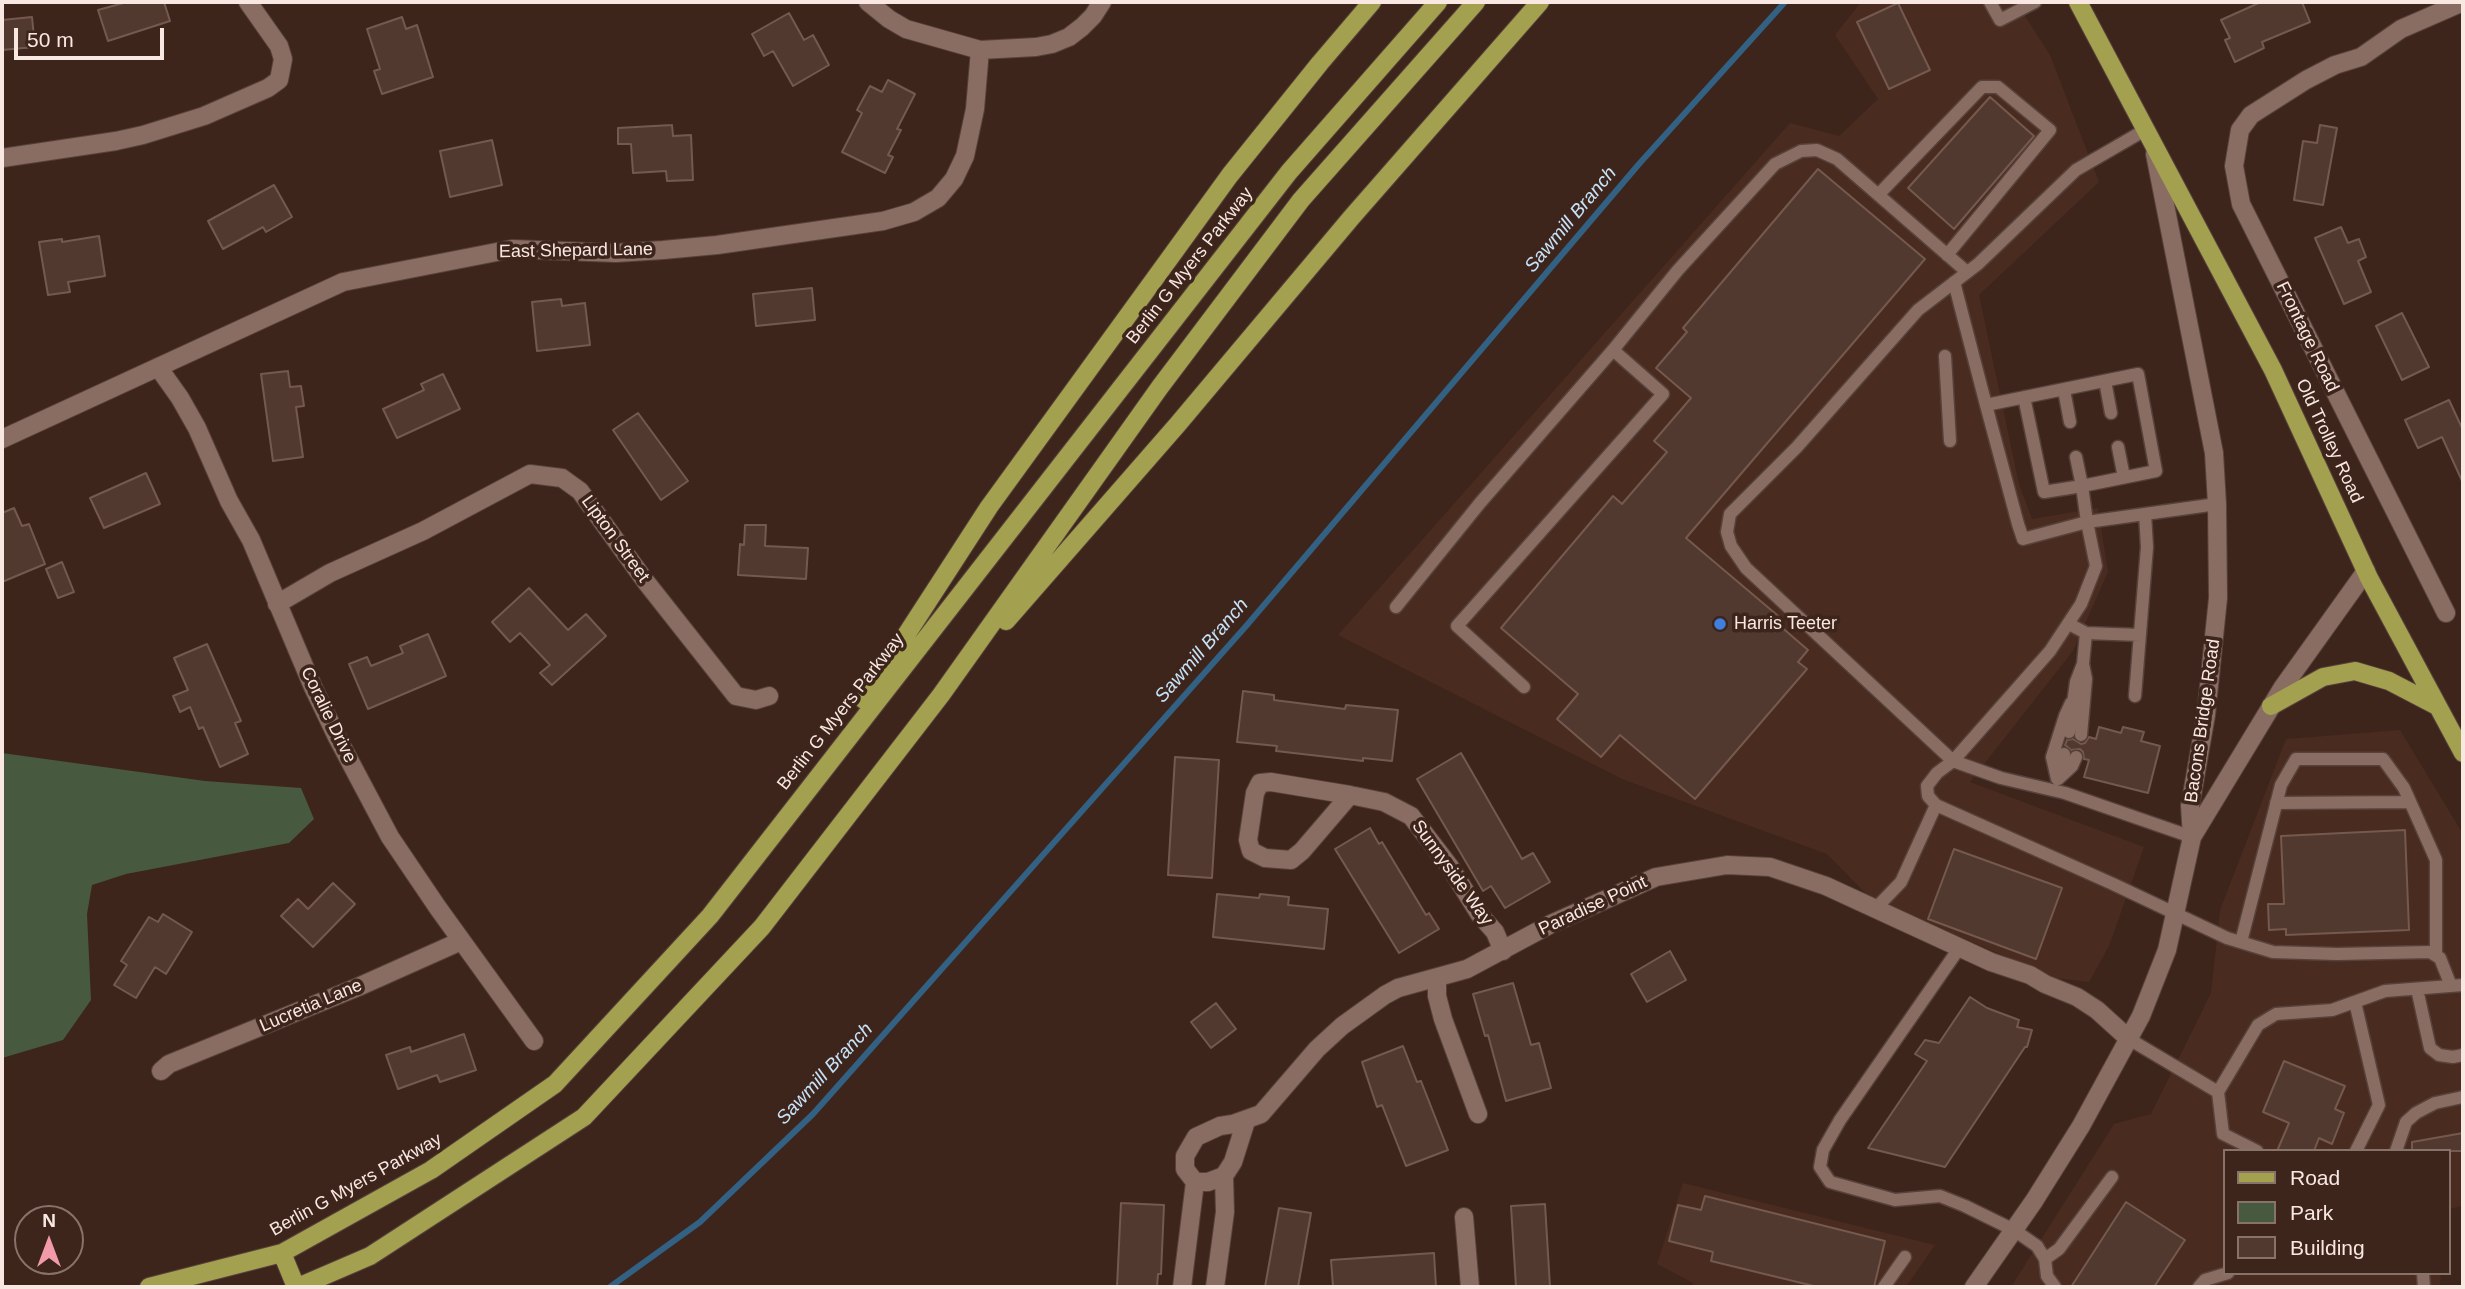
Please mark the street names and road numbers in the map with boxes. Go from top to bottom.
street label: Berlin G Myers Parkway [1122,183,1258,349]
street label: East Shepard Lane [499,239,653,263]
street label: Frontage Road [2271,278,2343,396]
street label: Old Trolley Road [2291,376,2367,506]
street label: Lipton Street [576,491,654,587]
street label: Berlin G Myers Parkway [773,629,909,795]
street label: Bacons Bridge Road [2181,638,2225,804]
street label: Coralie Drive [295,664,361,766]
street label: Sunnyside Way [1407,816,1497,930]
street label: Paradise Point [1535,871,1651,941]
street label: Lucretia Lane [257,975,365,1037]
street label: Berlin G Myers Parkway [266,1129,446,1241]

